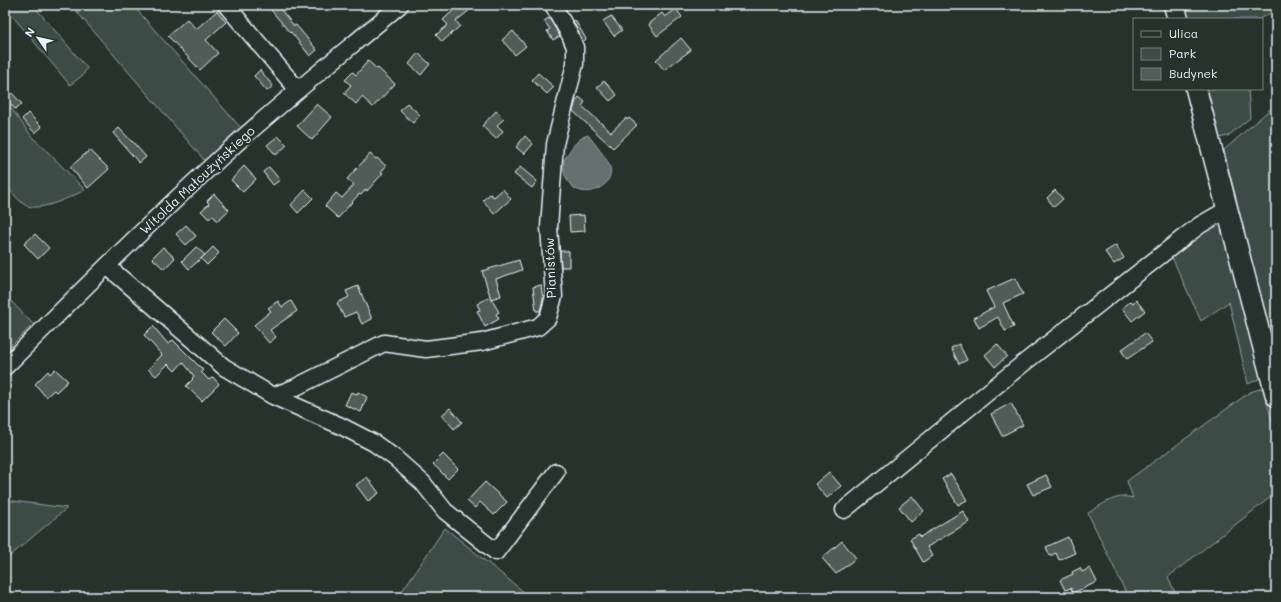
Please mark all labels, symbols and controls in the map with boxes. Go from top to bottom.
north arrow [18,18,58,58]
legend [1133,18,1263,90]
text: N [21,24,38,40]
text: Ulica [1169,25,1198,41]
text: Park [1169,45,1196,61]
text: Budynek [1169,65,1217,81]
street label: Witolda Małcużyńskiego [135,122,258,238]
street label: Pianistów [540,237,559,299]

